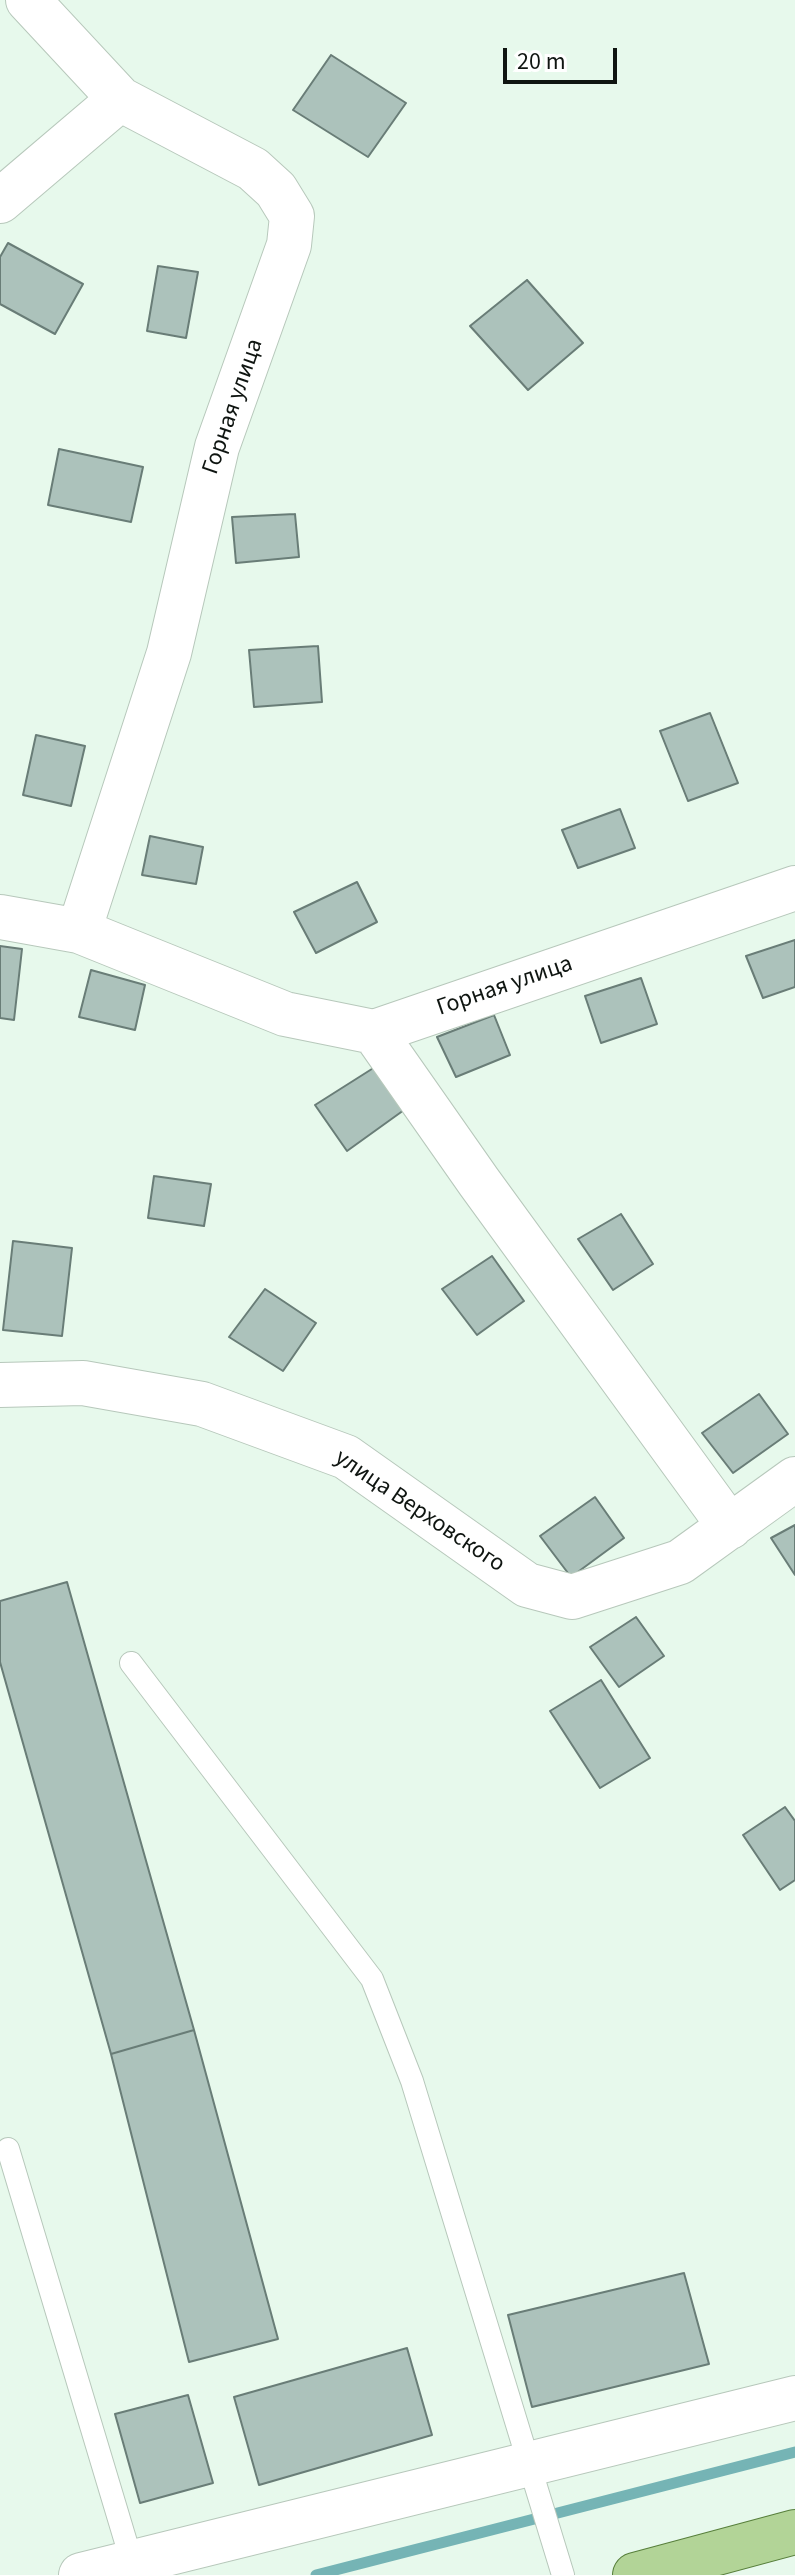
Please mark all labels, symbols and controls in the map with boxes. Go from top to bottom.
scale bar [507,32,621,82]
text: 20 m [517,44,566,79]
street label: Горная улица [197,335,271,479]
street label: Горная улица [433,950,577,1024]
street label: улица Верховского [328,1444,510,1580]

